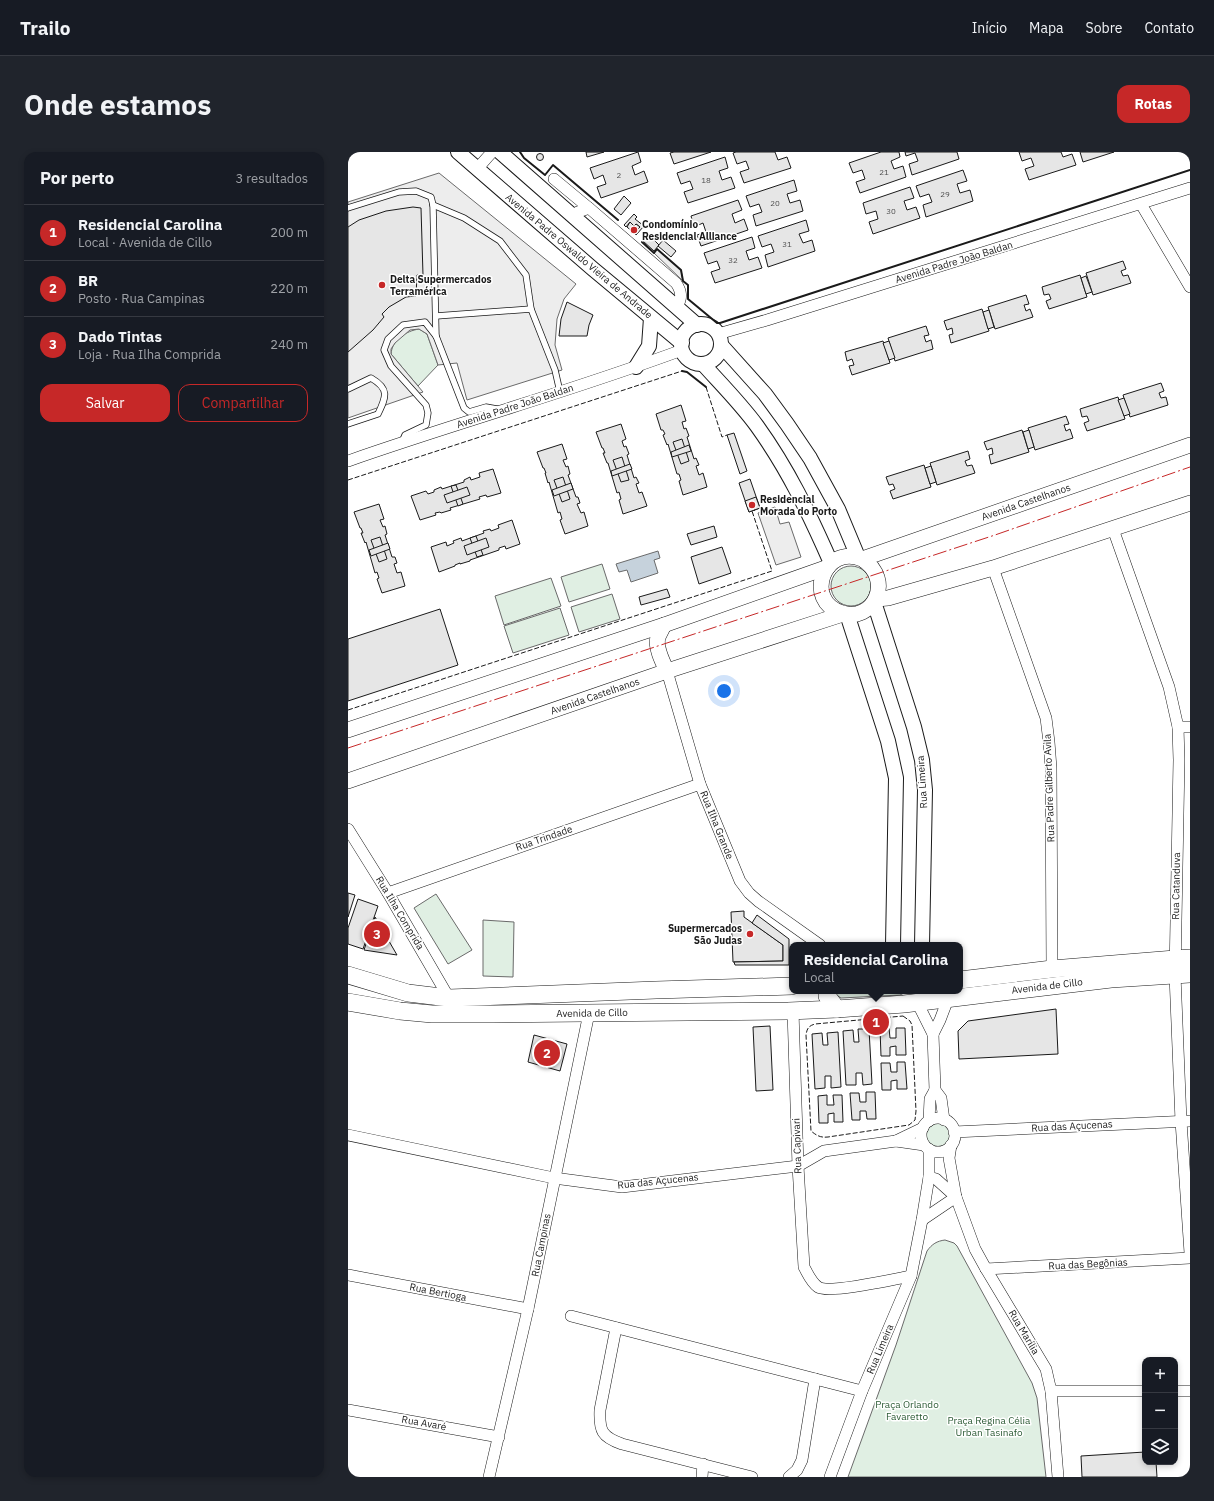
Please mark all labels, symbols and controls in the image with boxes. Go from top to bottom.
text: Trailo [20,16,70,40]
text: Início [972,19,1007,37]
text: Mapa [1029,19,1064,37]
text: Sobre [1086,19,1122,37]
text: Contato [1144,19,1194,37]
button: Rotas [1117,85,1190,123]
text: Onde estamos [24,86,211,123]
text: Por perto [40,167,114,189]
house number: 21 [879,167,889,177]
text: 3 resultados [235,170,308,187]
house number: 2 [617,170,622,180]
house number: 18 [701,175,711,185]
house number: 29 [940,189,950,199]
street label: Avenida Padre Oswaldo Vieira de Andrade [503,191,655,322]
house number: 20 [770,198,780,208]
house number: 30 [886,206,896,216]
text: Residencial Carolina [78,215,222,234]
place label: Condomínio Residencial Alliance [642,218,737,243]
text: 1 [49,224,57,241]
text: 200 m [270,224,308,241]
marker: Condomínio Residencial Alliance [629,225,639,235]
text: Local · Avenida de Cillo [78,234,212,251]
street label: Avenida Padre João Baldan [894,238,1014,286]
house number: 31 [782,239,792,249]
house number: 32 [728,255,738,265]
text: BR [78,271,98,290]
place label: Delta Supermercados Terramérica [390,273,492,298]
text: 2 [49,280,57,297]
text: 220 m [270,280,308,297]
marker: Delta Supermercados Terramérica [377,280,387,290]
text: Posto · Rua Campinas [78,290,205,307]
text: Dado Tintas [78,327,162,346]
text: 3 [49,336,57,353]
text: 240 m [270,336,308,353]
text: Loja · Rua Ilha Comprida [78,346,221,363]
street label: Avenida Padre João Baldan [455,381,575,431]
button: Salvar [40,384,170,422]
button: Compartilhar [178,384,308,422]
street label: Avenida Castelhanos [980,481,1072,523]
place label: Residencial Morada do Porto [760,493,837,518]
marker: Residencial Morada do Porto [747,500,757,510]
street label: Avenida Castelhanos [549,675,641,717]
your location [714,681,734,701]
street label: Rua Padre Gilberto Avila [1041,733,1057,843]
street label: Rua Limeira [914,754,930,809]
street label: Rua Ilha Grande [697,789,737,862]
street label: Rua Trindade [514,822,575,854]
street label: Rua Catanduva [1169,851,1183,920]
street label: Rua Ilha Comprida [373,874,427,953]
pin: 3 [364,919,390,949]
place label: Supermercados São Judas [668,922,742,947]
marker: Supermercados São Judas [745,929,755,939]
popup [789,942,963,994]
text: Residencial Carolina [804,950,948,969]
text: Local [804,969,834,986]
street label: Avenida de Cillo [1011,975,1084,997]
street label: Avenida de Cillo [556,1006,628,1020]
pin: 1 [863,1007,889,1037]
pin: 2 [534,1038,560,1068]
street label: Rua das Açucenas [1031,1117,1113,1135]
street label: Rua Capivari [790,1118,804,1174]
street label: Rua das Açucenas [617,1170,699,1192]
street label: Rua Campinas [528,1212,554,1278]
street label: Rua das Begônias [1048,1255,1128,1273]
street label: Rua Bertioga [408,1280,468,1304]
street label: Rua Marília [1006,1307,1043,1357]
street label: Rua Limeira [864,1321,897,1376]
map controls [1142,1357,1178,1465]
button: + [1142,1357,1178,1393]
button: − [1142,1393,1178,1429]
park label: Praça Orlando Favaretto [875,1398,939,1423]
street label: Rua Avaré [401,1413,448,1433]
park label: Praça Regina Célia Urban Tasinafo [948,1414,1031,1439]
button: layers [1142,1429,1178,1465]

